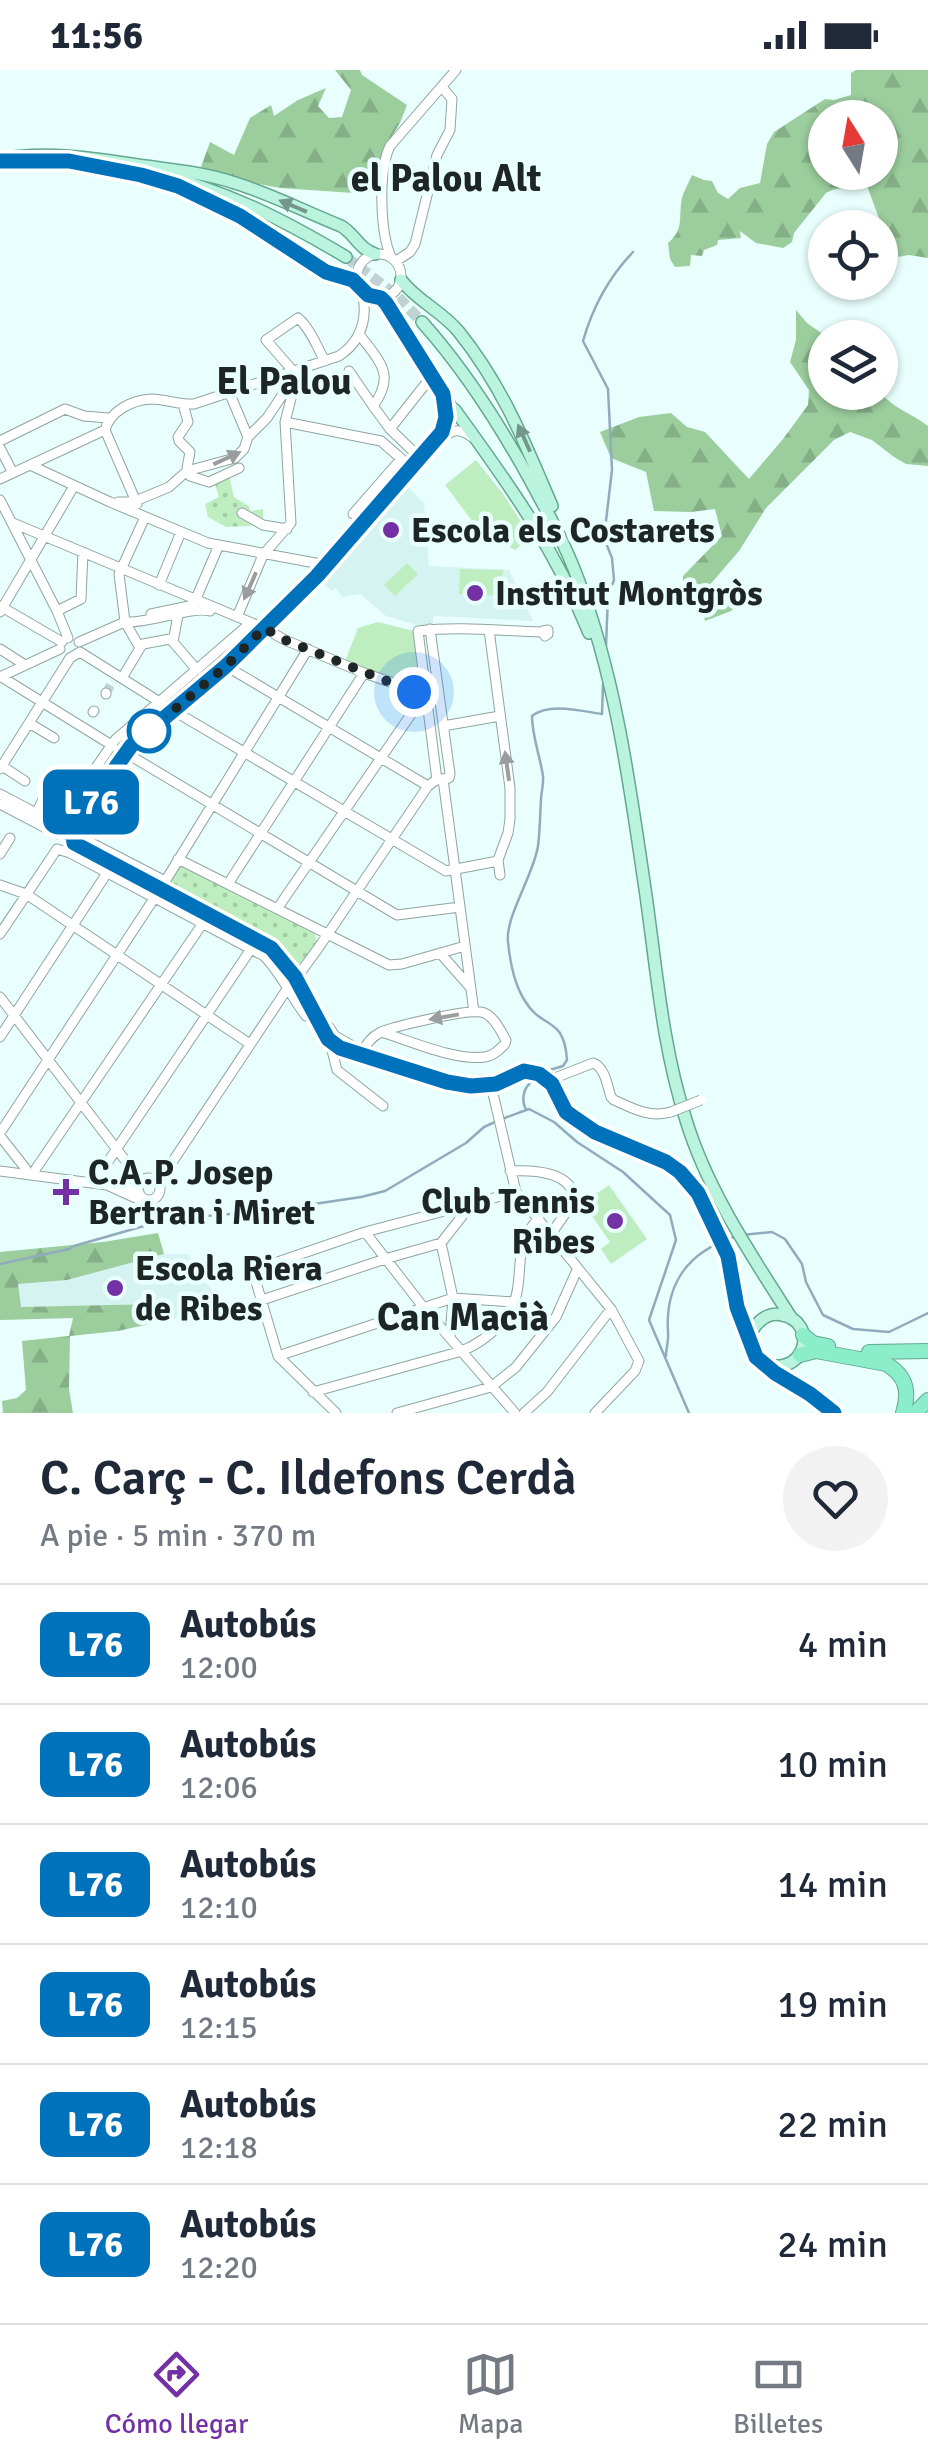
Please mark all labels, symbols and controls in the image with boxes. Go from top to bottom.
text: 11:56 [50,12,143,59]
north arrow [808,100,898,190]
map controls [808,100,898,410]
district label: el Palou Alt [351,155,541,202]
one-way arrow [278,198,308,214]
button: locate [808,210,898,300]
button: layers [808,320,898,410]
district label: El Palou [216,358,352,405]
one-way arrow [516,423,532,453]
one-way arrow [212,450,241,466]
place label: Escola els Costarets [411,509,715,552]
marker: Escola els Costarets [380,519,402,541]
one-way arrow [242,571,258,601]
place label: Institut Montgròs [495,572,763,615]
marker: Institut Montgròs [464,582,486,604]
your location [389,667,439,717]
unlabelled marker [128,710,170,752]
one-way arrow [499,750,515,781]
line badge: L76 [34,770,148,834]
text: L76 [63,781,119,824]
one-way arrow [428,1010,460,1025]
place label: C.A.P. Josep Bertran i Miret [88,1151,315,1234]
marker: C.A.P. Josep Bertran i Miret [53,1179,79,1205]
place label: Club Tennis Ribes [421,1180,595,1263]
marker: Club Tennis Ribes [604,1210,626,1232]
place label: Escola Riera de Ribes [135,1247,323,1330]
marker: Escola Riera de Ribes [104,1277,126,1299]
district label: Can Macià [377,1294,549,1341]
button: heart [783,1446,888,1551]
text: C. Carç - C. Ildefons Cerdà [40,1449,577,1508]
text: A pie · 5 min · 370 m [40,1516,316,1555]
text: Autobús [180,1601,316,1648]
text: 4 min [798,1621,888,1668]
text: L76 [67,1623,123,1666]
text: 12:00 [180,1648,258,1687]
text: Autobús [180,1721,316,1768]
text: 10 min [777,1741,888,1788]
text: L76 [67,1743,123,1786]
text: 12:06 [180,1768,258,1807]
text: Autobús [180,1841,316,1888]
text: 14 min [777,1861,888,1908]
text: L76 [67,1863,123,1906]
text: 12:10 [180,1888,258,1927]
text: Autobús [180,1961,316,2008]
text: 19 min [777,1981,888,2028]
text: L76 [67,1983,123,2026]
text: 12:15 [180,2008,258,2047]
text: Autobús [180,2081,316,2128]
text: 22 min [777,2101,888,2148]
text: L76 [67,2103,123,2146]
text: 12:18 [180,2128,258,2167]
text: Autobús [180,2201,316,2248]
text: 24 min [777,2221,888,2268]
text: L76 [67,2223,123,2266]
text: 12:20 [180,2248,258,2287]
tab: Cómo llegar [105,2347,248,2441]
tab: Mapa [458,2347,524,2441]
tab: Billetes [733,2347,823,2441]

